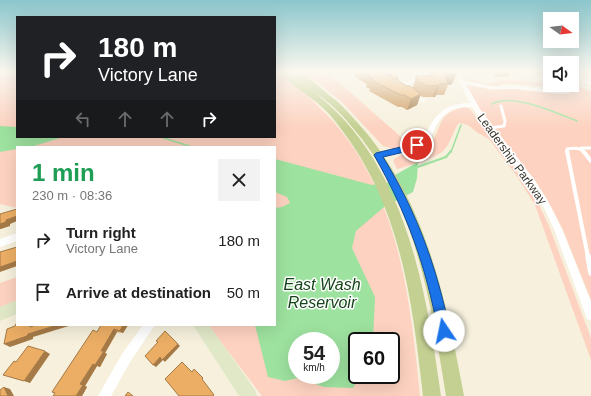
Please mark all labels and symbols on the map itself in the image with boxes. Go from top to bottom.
north arrow [543,12,579,48]
street label: Leadership Parkway [474,111,550,207]
pin [400,128,434,162]
water label: East Wash Reservoir [283,276,361,311]
position arrow [423,310,465,352]
speed limit sign: 60 [348,332,400,384]

